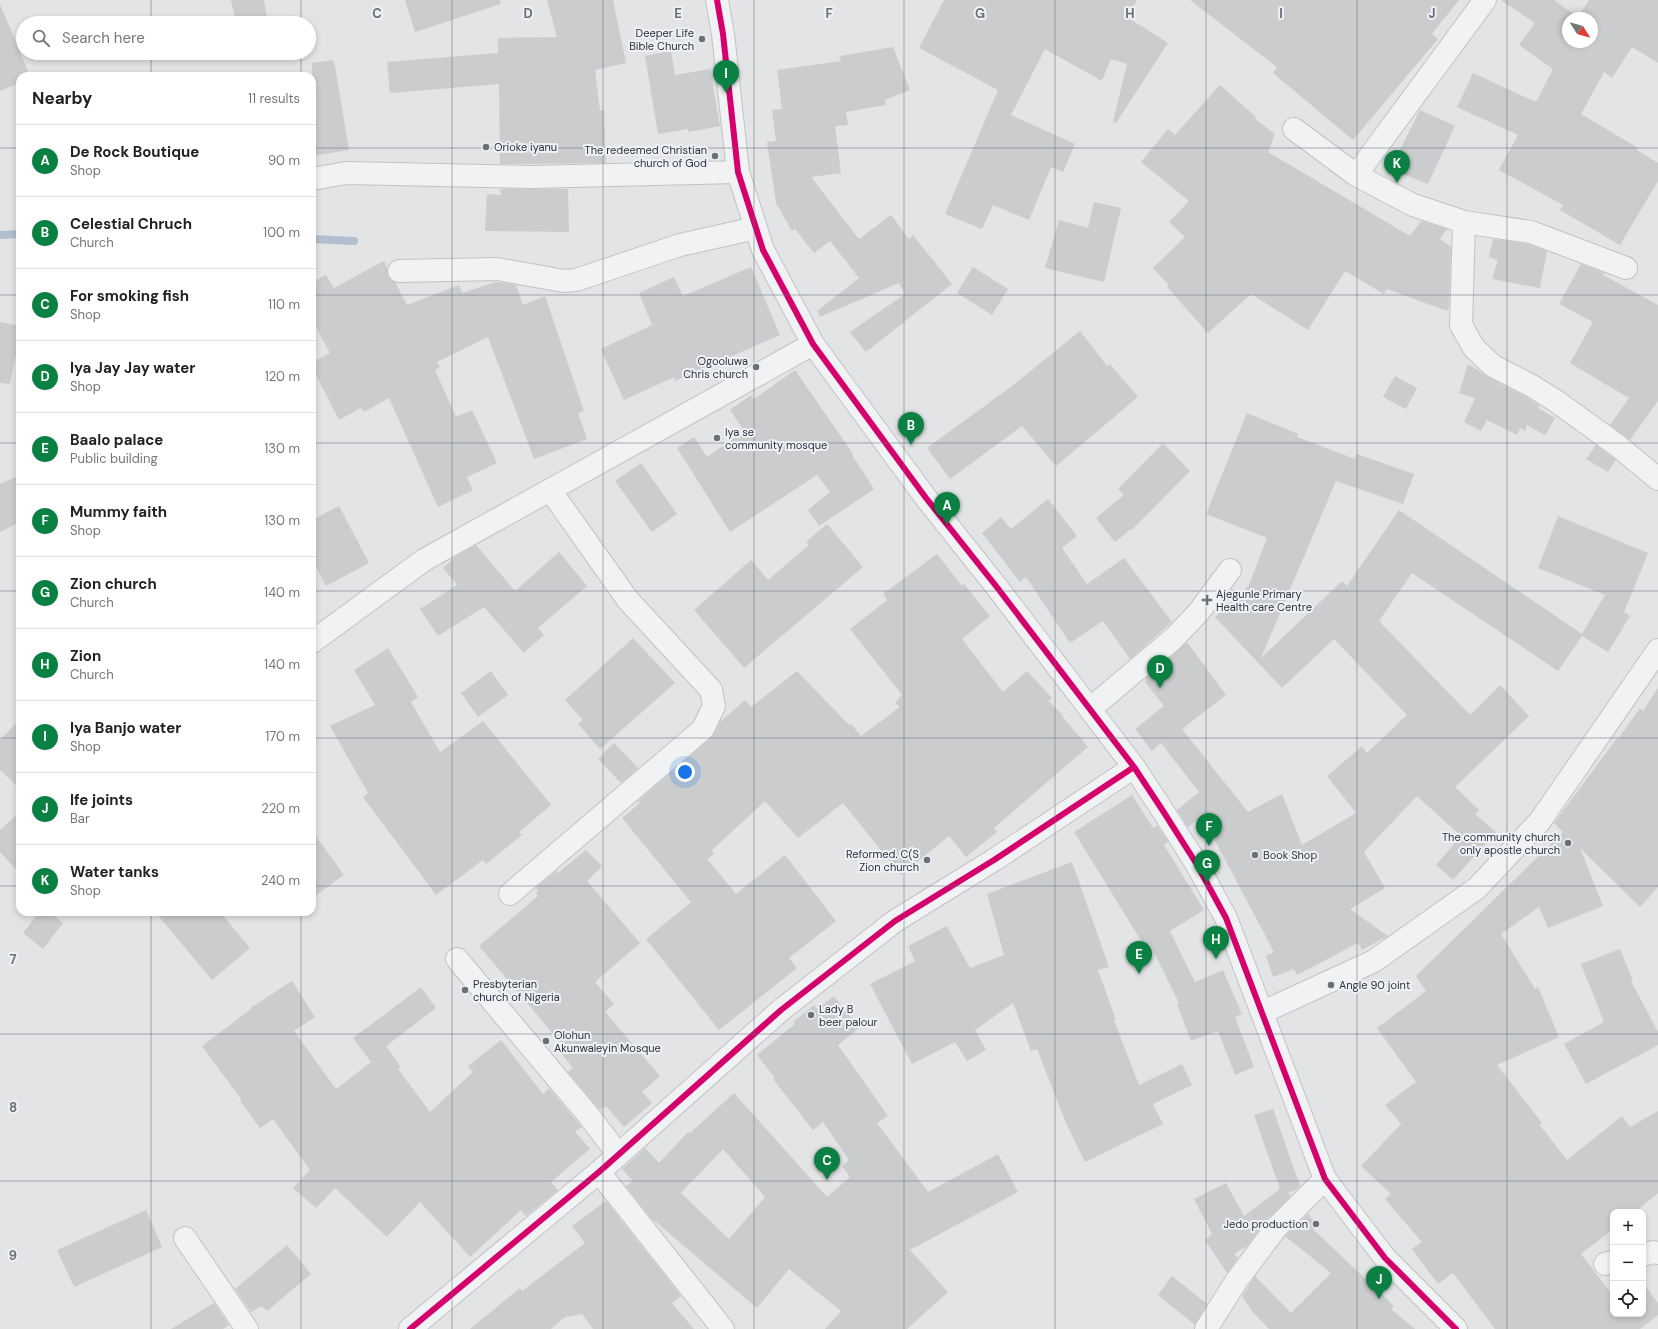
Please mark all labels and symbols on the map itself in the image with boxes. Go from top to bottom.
text: C [372,5,382,22]
text: D [523,5,533,22]
text: E [674,5,682,22]
text: F [825,5,833,22]
text: G [975,5,985,22]
text: H [1125,5,1135,22]
text: I [1279,5,1283,22]
text: J [1428,5,1436,22]
north arrow [1562,12,1598,48]
place label: Deeper Life Bible Church [629,26,694,53]
marker: Deeper Life Bible Church [697,34,707,44]
pin: I [713,60,739,93]
place label: Orioke iyanu [494,140,557,154]
marker: Orioke iyanu [481,142,491,152]
place label: The redeemed Christian church of God [585,143,707,170]
pin: K [1384,150,1410,183]
marker: The redeemed Christian church of God [710,151,720,161]
place label: Ogooluwa Chris church [683,354,748,381]
marker: Ogooluwa Chris church [751,362,761,372]
pin: B [898,412,924,445]
place label: Iya se community mosque [725,425,827,452]
marker: Iya se community mosque [712,433,722,443]
pin: A [934,492,960,525]
place label: Ajegunle Primary Health care Centre [1216,587,1312,614]
marker: Ajegunle Primary Health care Centre [1201,594,1213,606]
pin: D [1147,655,1173,688]
your location [675,762,695,782]
pin: F [1196,813,1222,846]
place label: The community church only apostle church [1442,830,1560,857]
marker: The community church only apostle church [1563,838,1573,848]
place label: Reformed. C(S Zion church [846,847,919,874]
place label: Book Shop [1263,848,1317,862]
pin: G [1194,850,1220,883]
marker: Book Shop [1250,850,1260,860]
marker: Reformed. C(S Zion church [922,855,932,865]
pin: H [1203,926,1229,959]
pin: E [1126,941,1152,974]
text: 7 [10,951,17,968]
place label: Presbyterian church of Nigeria [473,977,560,1004]
place label: Angle 90 joint [1339,978,1410,992]
marker: Angle 90 joint [1326,980,1336,990]
marker: Presbyterian church of Nigeria [460,985,470,995]
place label: Lady B beer palour [819,1002,878,1029]
marker: Lady B beer palour [806,1010,816,1020]
place label: Olohun Akunwaleyin Mosque [554,1028,661,1055]
marker: Olohun Akunwaleyin Mosque [541,1036,551,1046]
text: 8 [9,1099,17,1116]
pin: C [814,1147,840,1180]
place label: Jedo production [1223,1217,1308,1231]
marker: Jedo production [1311,1219,1321,1229]
text: 9 [9,1247,17,1264]
pin: J [1366,1266,1392,1299]

